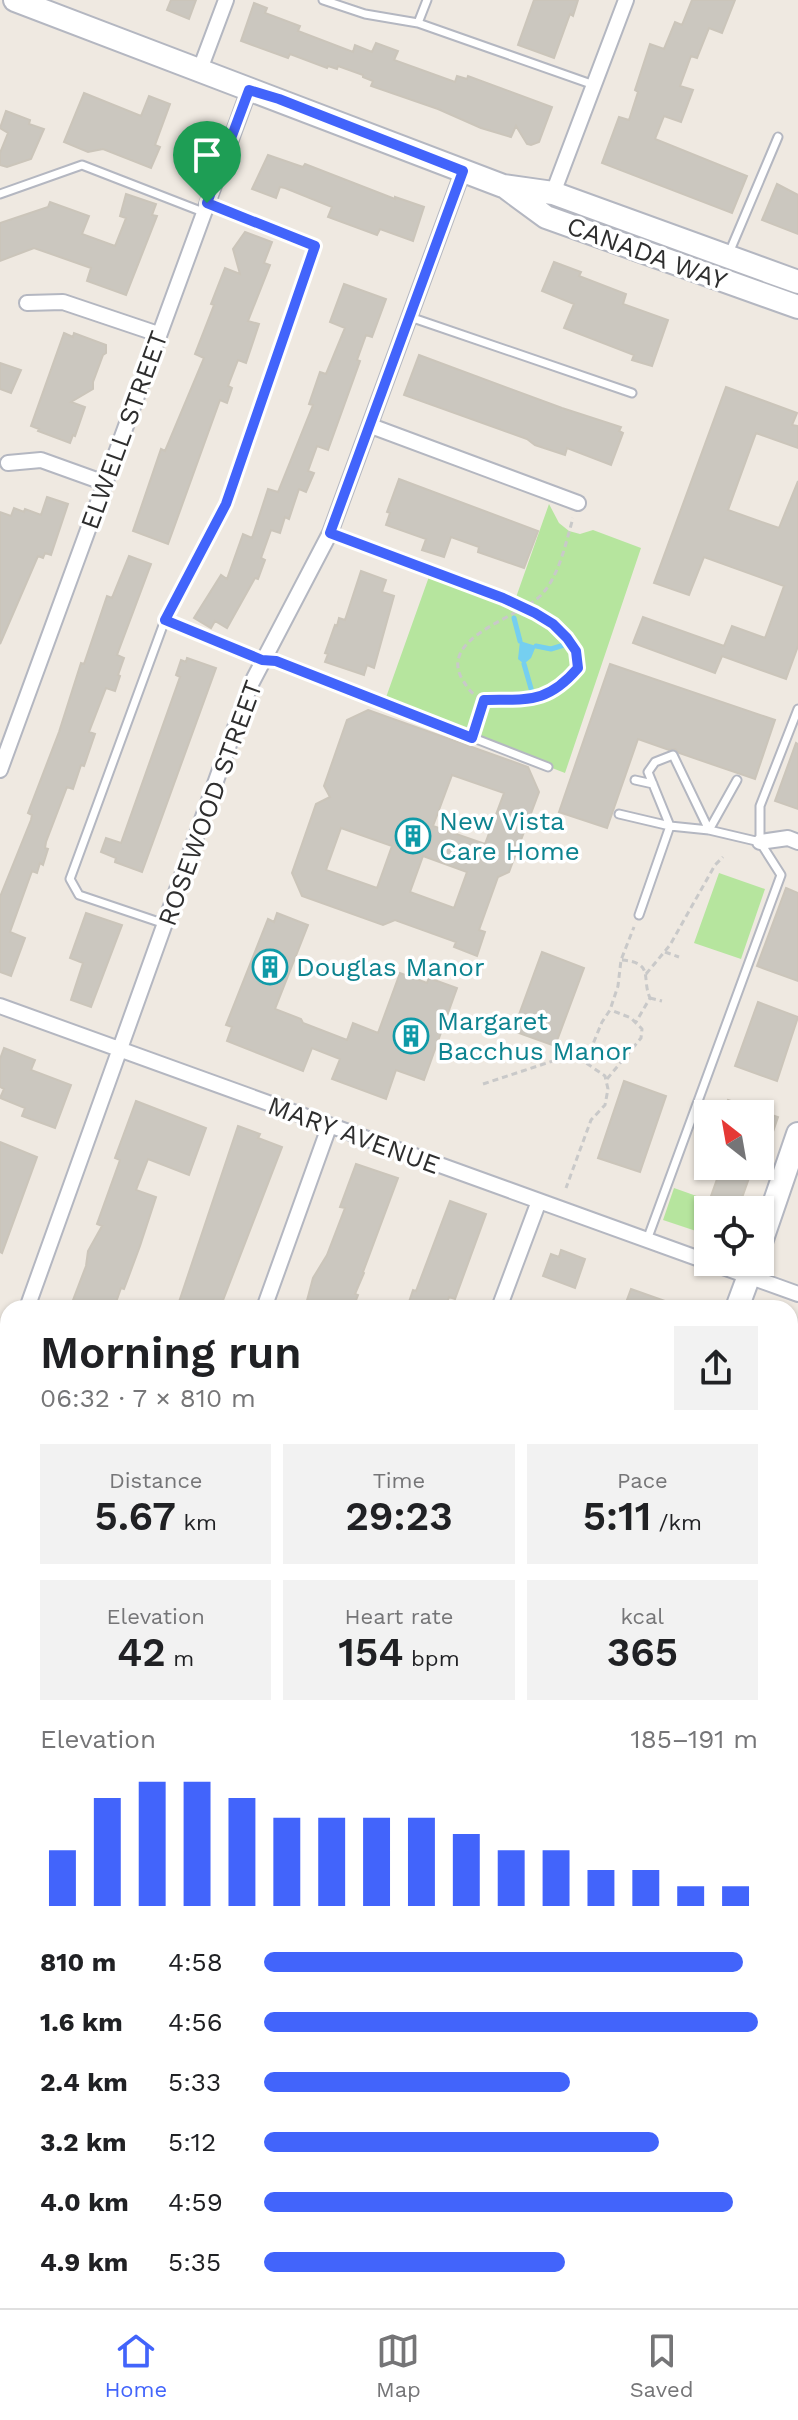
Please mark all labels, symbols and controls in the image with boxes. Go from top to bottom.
pin [173,121,241,203]
icon: arrive [185,133,229,177]
street label: CANADA WAY [563,210,731,296]
street label: ELWELL STREET [74,327,174,533]
street label: ROSEWOOD STREET [152,676,268,930]
place label: New Vista Care Home [439,806,580,866]
building icon: New Vista Care Home [394,817,432,855]
building icon: Douglas Manor [251,948,289,986]
place label: Douglas Manor [296,952,485,982]
place label: Margaret Bacchus Manor [437,1006,632,1066]
building icon: Margaret Bacchus Manor [392,1017,430,1055]
street label: MARY AVENUE [264,1090,444,1180]
north arrow [694,1100,774,1180]
map controls [694,1100,774,1276]
button: locate [694,1196,774,1276]
button: share [674,1326,758,1410]
text: Morning run [40,1327,301,1379]
text: 06:32 · 7 × 810 m [40,1383,256,1413]
text: Distance [109,1468,202,1493]
text: Time [373,1468,425,1493]
text: Pace [617,1468,668,1493]
text: 5.67 [94,1493,176,1540]
text: 29:23 [345,1493,453,1540]
text: 5:11 [583,1493,651,1540]
text: km [176,1510,217,1535]
text: /km [651,1510,702,1535]
text: Elevation [107,1604,205,1629]
text: Heart rate [345,1604,453,1629]
text: kcal [621,1604,664,1629]
text: 42 [117,1629,166,1676]
text: 154 [338,1629,404,1676]
text: 365 [607,1629,678,1676]
text: m [166,1646,194,1671]
text: bpm [404,1646,460,1671]
text: Elevation [40,1724,156,1754]
text: 185–191 m [631,1724,758,1754]
text: 810 m [40,1947,116,1977]
text: 4:58 [168,1947,223,1977]
text: 1.6 km [40,2007,123,2037]
text: 4:56 [168,2007,223,2037]
text: 2.4 km [40,2067,128,2097]
text: 5:33 [168,2067,221,2097]
text: 3.2 km [40,2127,127,2157]
text: 5:12 [168,2127,216,2157]
text: 4.0 km [40,2187,129,2217]
text: 4:59 [168,2187,223,2217]
text: 4.9 km [40,2247,128,2277]
text: 5:35 [168,2247,221,2277]
tab: Home [104,2329,167,2402]
tab: Map [376,2329,421,2402]
tab: Saved [630,2329,694,2402]

